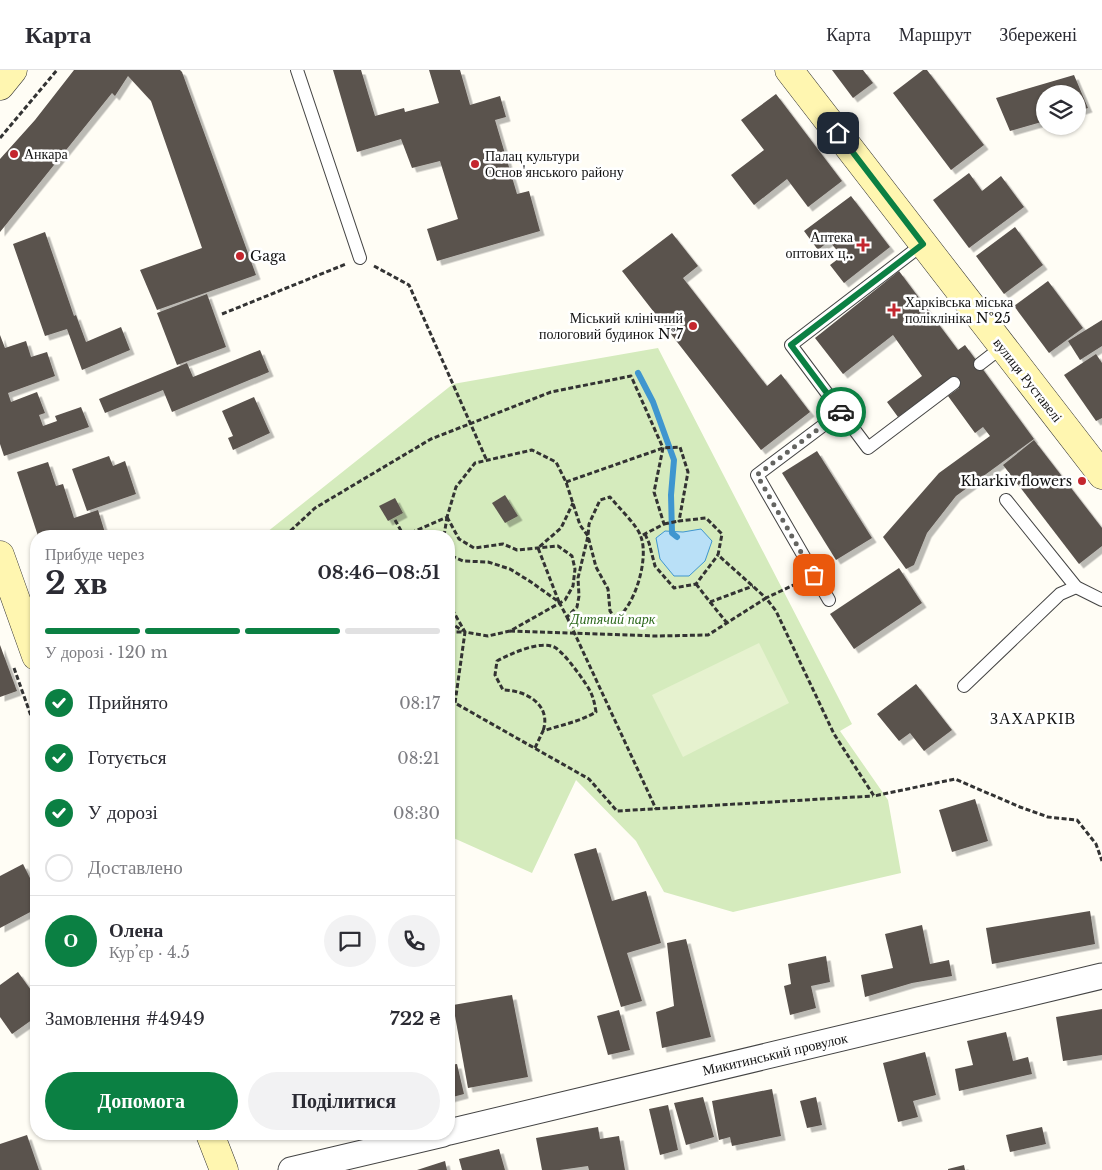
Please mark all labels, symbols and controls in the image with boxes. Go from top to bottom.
text: Карта [25,20,91,49]
text: Карта [826,24,871,46]
text: Маршрут [899,24,971,46]
text: Збережені [999,24,1077,46]
map controls [1036,85,1086,135]
button: layers [1036,85,1086,135]
pin [817,112,859,154]
icon: home [824,119,852,147]
place label: Анкара [24,145,68,163]
place label: Палац культури Основ'янського району [485,147,624,181]
marker: Анкара [8,148,20,160]
marker: Палац культури Основ'янського району [469,158,481,170]
place label: Аптека оптових ц‥ [785,228,854,262]
marker: Аптека оптових ц‥ [857,239,869,251]
place label: Gaga [250,247,286,265]
marker: Gaga [234,250,246,262]
place label: Харківська міська поліклініка №25 [905,293,1014,327]
marker: Харківська міська поліклініка №25 [887,303,901,317]
place label: Міський клінічний пологовий будинок №7 [539,309,684,343]
marker: Міський клінічний пологовий будинок №7 [687,320,699,332]
street label: вулиця Руставелі [989,334,1067,426]
courier [816,387,866,437]
icon: car [827,398,855,426]
place label: Kharkiv flowers [960,472,1072,490]
marker: Kharkiv flowers [1076,475,1088,487]
text: Прибуде через [45,544,144,564]
pin [793,554,835,596]
text: 08:46–08:51 [318,561,440,584]
icon: bag [800,561,828,589]
text: 2 хв [45,563,108,603]
park label: Дитячий парк [569,610,656,628]
text: У дорозі · 120 m [45,642,168,662]
icon: check [45,689,73,717]
text: Прийнято [88,691,168,714]
text: 08:17 [399,693,440,713]
district label: ЗАХАРКІВ [990,708,1076,728]
icon: check [45,744,73,772]
text: Готується [88,746,166,769]
text: 08:21 [397,748,440,768]
icon: check [45,799,73,827]
text: У дорозі [88,801,158,824]
text: 08:30 [393,803,440,823]
text: Доставлено [88,856,183,879]
button: chat [324,915,376,967]
button: phone [388,915,440,967]
text: Олена [109,919,163,942]
text: О [64,929,78,952]
text: Кур’єр · 4.5 [109,942,190,962]
text: Замовлення #4949 [45,1007,205,1030]
text: 722 ₴ [390,1007,440,1030]
street label: Микитинський провулок [701,1028,850,1079]
button: Допомога [45,1072,238,1130]
button: Поділитися [248,1072,440,1130]

